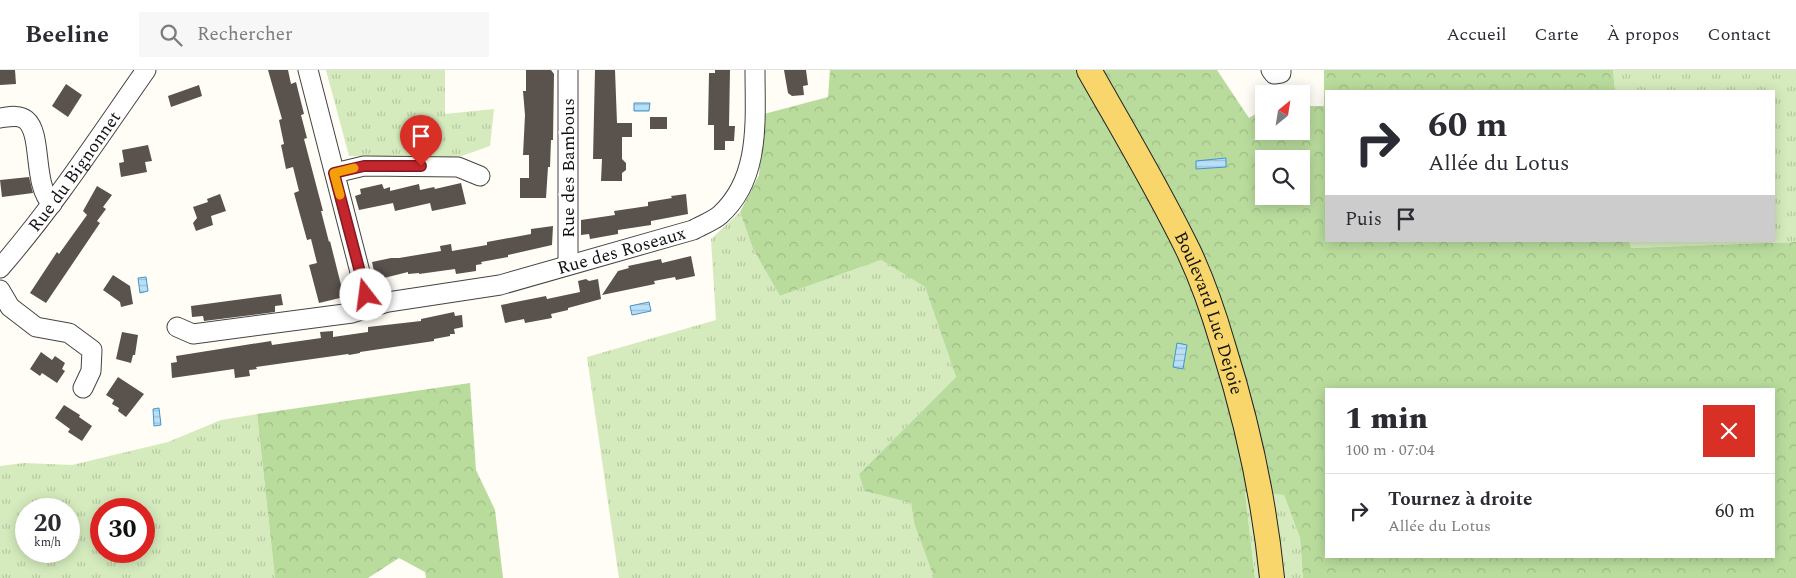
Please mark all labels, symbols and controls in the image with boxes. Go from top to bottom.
search box [139,12,489,57]
text: Beeline [25,17,109,53]
text: Rechercher [197,20,293,49]
icon: search [157,21,185,49]
text: Accueil [1446,21,1507,48]
text: Carte [1535,21,1579,48]
text: À propos [1607,21,1680,48]
text: Contact [1708,21,1771,48]
north arrow [1255,85,1310,140]
map controls [1255,85,1310,205]
street label: Rue des Bambous [555,98,582,238]
text: 60 m [1428,99,1508,152]
street label: Rue du Bignonnet [22,106,128,238]
icon: right [1345,110,1410,175]
pin [400,115,442,166]
icon: arrive [407,122,435,150]
text: Allée du Lotus [1428,147,1570,180]
button: search [1255,150,1310,205]
text: Puis [1345,205,1382,234]
icon: arrive [1392,205,1420,233]
street label: Rue des Roseaux [554,220,689,282]
street label: Boulevard Luc Dejoie [1167,227,1250,398]
position arrow [339,268,391,320]
text: 1 min [1345,396,1428,442]
button: close [1703,405,1755,457]
text: 100 m · 07:04 [1345,438,1435,462]
text: Tournez à droite [1388,485,1532,514]
icon: right [1345,497,1373,525]
text: 60 m [1715,497,1755,526]
speed limit sign: 30 [90,498,155,563]
text: 20 [33,505,62,543]
text: Allée du Lotus [1388,514,1491,538]
text: km/h [34,533,61,552]

